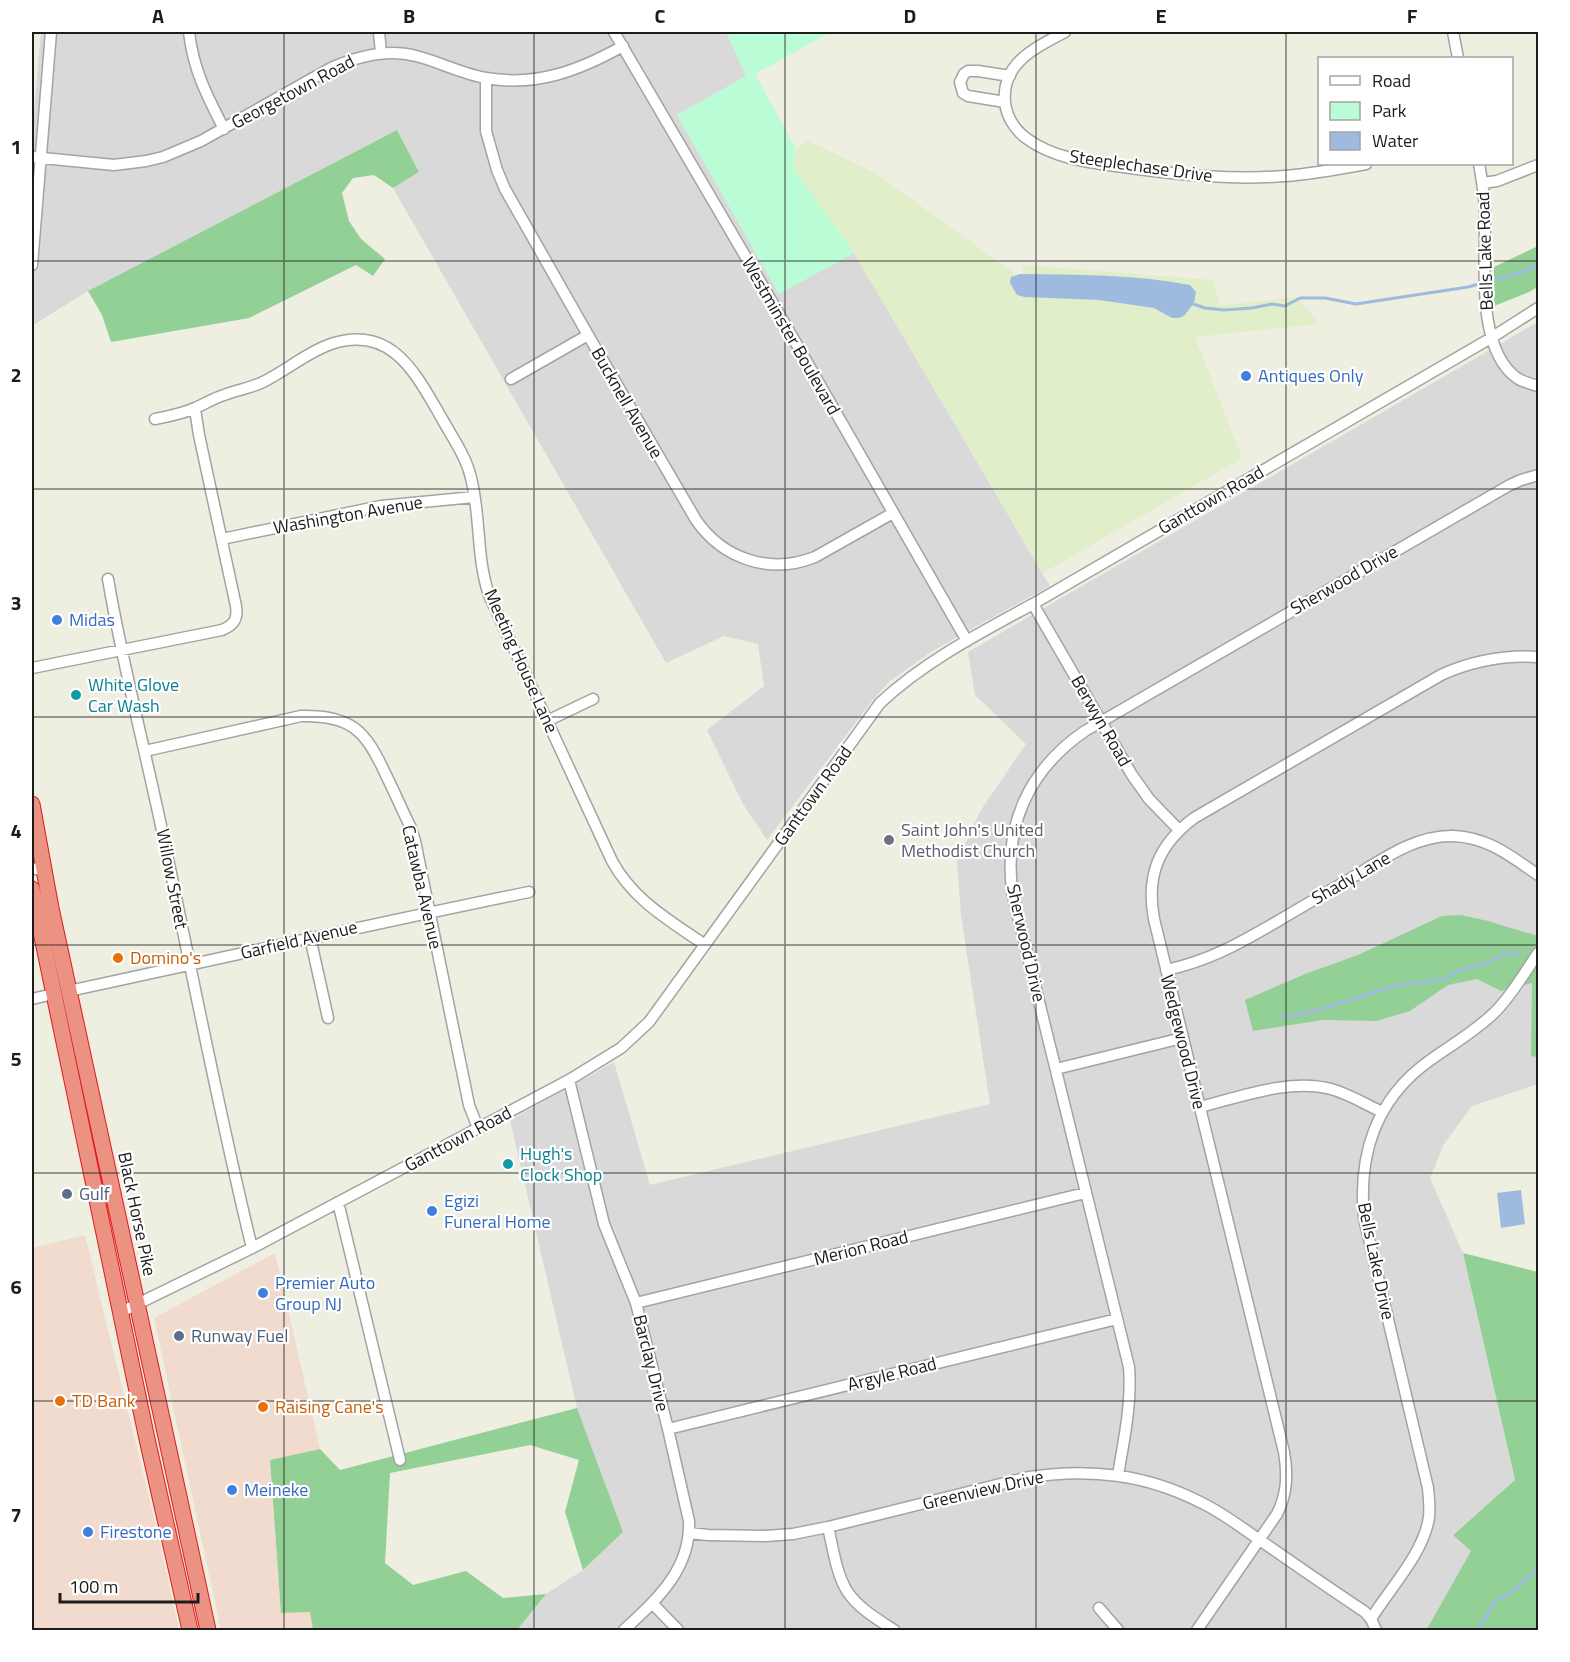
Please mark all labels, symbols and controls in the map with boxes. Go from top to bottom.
text: A [152,0,164,31]
text: B [403,0,415,31]
text: C [655,0,666,31]
text: D [904,0,916,31]
text: E [1155,0,1167,31]
text: F [1407,0,1418,31]
street label: Georgetown Road [226,48,359,135]
legend [1318,57,1513,165]
text: Road [1372,67,1411,94]
text: Park [1372,97,1407,124]
text: Water [1372,127,1418,154]
text: 1 [10,131,22,162]
street label: Steeplechase Drive [1068,142,1214,189]
street label: Bells Lake Road [1469,191,1500,311]
street label: Westminster Boulevard [735,252,848,420]
street label: Bucknell Avenue [585,342,670,463]
text: 2 [10,359,22,390]
place label: Antiques Only [1258,362,1364,389]
marker: Antiques Only [1239,369,1253,383]
street label: Ganttown Road [1153,458,1269,541]
street label: Washington Avenue [271,488,425,541]
street label: Sherwood Drive [1285,538,1403,621]
street label: Meeting House Lane [478,584,565,737]
text: 3 [10,587,22,618]
place label: Midas [69,606,115,633]
marker: Midas [50,613,64,627]
street label: Berwyn Road [1064,670,1138,771]
place label: White Glove Car Wash [88,671,179,719]
marker: White Glove Car Wash [69,688,83,702]
street label: Ganttown Road [767,740,858,851]
text: 4 [10,815,22,846]
place label: Saint John's United Methodist Church [901,816,1043,864]
street label: Catawba Avenue [395,822,450,952]
street label: Willow Street [150,826,196,932]
marker: Saint John's United Methodist Church [882,833,896,847]
street label: Shady Lane [1306,844,1395,911]
street label: Sherwood Drive [1000,881,1053,1005]
street label: Garfield Avenue [238,913,360,966]
place label: Domino's [130,944,201,971]
marker: Domino's [111,951,125,965]
street label: Wedgewood Drive [1154,972,1213,1112]
text: 5 [10,1043,22,1074]
street label: Ganttown Road [399,1099,516,1178]
place label: Hugh's Clock Shop [520,1140,602,1188]
street label: Black Horse Pike [111,1149,164,1278]
marker: Hugh's Clock Shop [501,1157,515,1171]
place label: Gulf [79,1180,110,1207]
marker: Gulf [60,1187,74,1201]
place label: Egizi Funeral Home [444,1187,551,1235]
street label: Bells Lake Drive [1351,1200,1402,1322]
marker: Egizi Funeral Home [425,1204,439,1218]
street label: Merion Road [811,1223,911,1272]
place label: Premier Auto Group NJ [275,1269,375,1317]
text: 6 [10,1271,22,1302]
marker: Premier Auto Group NJ [256,1286,270,1300]
street label: Barclay Drive [626,1312,677,1414]
place label: Runway Fuel [191,1322,288,1349]
marker: Runway Fuel [172,1329,186,1343]
street label: Argyle Road [844,1349,939,1398]
place label: TD Bank [72,1387,136,1414]
place label: Raising Cane's [275,1393,384,1420]
marker: TD Bank [53,1394,67,1408]
marker: Raising Cane's [256,1400,270,1414]
street label: Greenview Drive [920,1462,1046,1517]
place label: Meineke [244,1476,308,1503]
marker: Meineke [225,1483,239,1497]
text: 7 [10,1499,22,1530]
place label: Firestone [100,1518,172,1545]
marker: Firestone [81,1525,95,1539]
scale bar [60,1566,198,1604]
text: 100 m [69,1573,118,1600]

